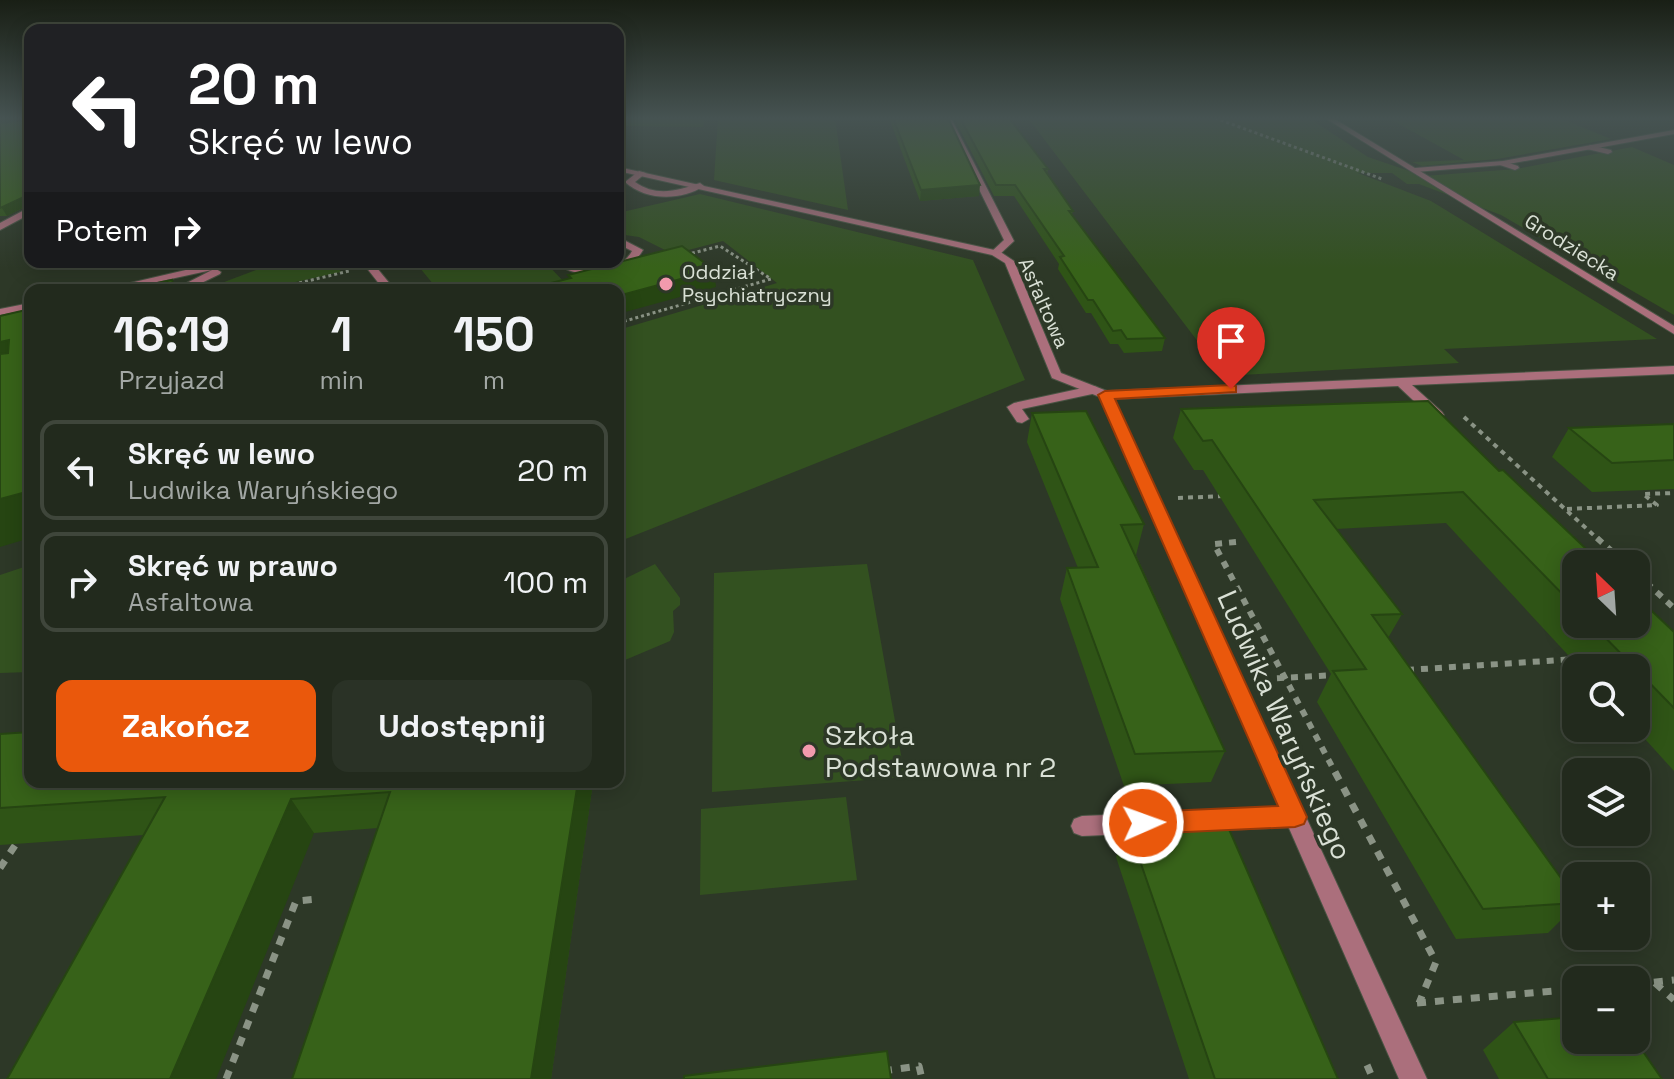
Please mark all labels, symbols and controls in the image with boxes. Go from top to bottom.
text: 20 m [188,49,320,120]
icon: left [56,56,160,160]
text: Skręć w lewo [188,119,413,165]
icon: right [164,208,208,252]
street label: Grodziecka [1520,208,1624,286]
text: Potem [56,211,148,250]
street label: Asfaltowa [1013,254,1075,352]
place label: Oddział Psychiatryczny [682,259,832,308]
marker: Oddział Psychiatryczny [657,275,675,293]
text: 16:19 [113,304,230,365]
text: 1 [331,304,353,365]
text: 150 [453,304,535,365]
pin [1197,307,1265,389]
icon: arrive [1209,319,1253,363]
text: Przyjazd [119,363,225,397]
text: min [319,363,364,397]
text: m [483,363,505,397]
text: Skręć w lewo [128,434,315,473]
icon: left [60,448,104,492]
text: 20 m [517,451,588,490]
text: Ludwika Waryńskiego [128,473,398,507]
text: Skręć w prawo [128,546,338,585]
north arrow [1562,550,1650,638]
map controls [1562,550,1650,1054]
icon: right [60,560,104,604]
text: 100 m [503,563,588,602]
text: Asfaltowa [128,585,253,619]
street label: Ludwika Waryńskiego [1209,585,1361,865]
button: search [1562,654,1650,742]
button: Zakończ [56,680,316,772]
button: Udostępnij [332,680,592,772]
place label: Szkoła Podstawowa nr 2 [825,717,1056,785]
marker: Szkoła Podstawowa nr 2 [800,742,818,760]
button: layers [1562,758,1650,846]
position arrow [1101,781,1185,865]
button: + [1562,862,1650,950]
button: − [1562,966,1650,1054]

